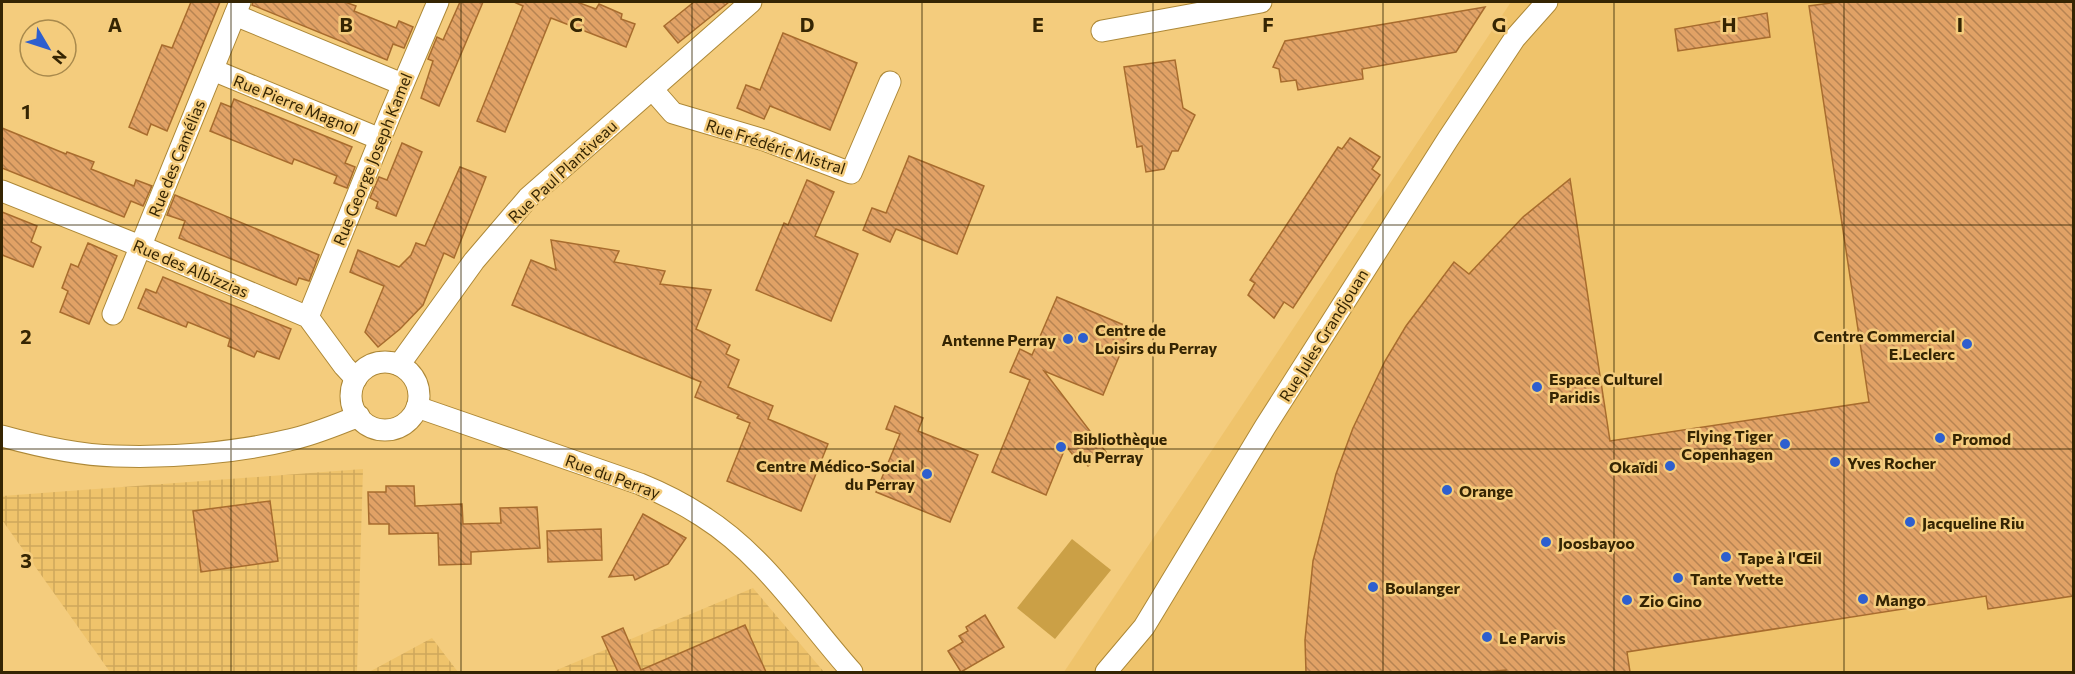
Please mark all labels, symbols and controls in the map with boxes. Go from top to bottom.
text: A [108,12,122,36]
text: B [339,12,353,36]
text: C [569,12,583,36]
text: D [800,12,814,36]
text: E [1032,12,1044,36]
text: F [1262,12,1274,36]
text: G [1492,12,1506,36]
text: H [1722,12,1737,36]
text: I [1957,12,1963,36]
north arrow [18,18,78,78]
text: N [49,47,71,68]
street label: Rue Pierre Magnol [231,70,361,138]
street label: Rue George Joseph Kamel [329,70,415,248]
street label: Rue des Camélias [144,97,208,219]
text: 1 [21,99,31,123]
street label: Rue Frédéric Mistral [704,114,848,178]
street label: Rue Paul Plantiveau [504,116,620,226]
street label: Rue des Albizzias [130,235,252,301]
street label: Rue Jules Grandjouan [1275,265,1371,405]
place label: Centre de Loisirs du Perray [1095,320,1217,357]
text: 2 [20,324,32,348]
place label: Centre Commercial E.Leclerc [1814,326,1955,363]
place label: Antenne Perray [942,330,1056,349]
marker: Centre de Loisirs du Perray [1076,331,1090,345]
marker: Antenne Perray [1061,332,1075,346]
marker: Centre Commercial E.Leclerc [1960,337,1974,351]
place label: Espace Culturel Paridis [1549,369,1663,406]
marker: Espace Culturel Paridis [1530,380,1544,394]
place label: Flying Tiger Copenhagen [1681,426,1773,463]
place label: Bibliothèque du Perray [1073,429,1167,466]
place label: Promod [1952,429,2011,448]
marker: Promod [1933,431,1947,445]
marker: Flying Tiger Copenhagen [1778,437,1792,451]
marker: Bibliothèque du Perray [1054,440,1068,454]
street label: Rue du Perray [563,450,663,502]
place label: Yves Rocher [1847,453,1937,472]
marker: Yves Rocher [1828,455,1842,469]
place label: Centre Médico-Social du Perray [756,456,915,493]
place label: Okaïdi [1609,457,1658,476]
marker: Okaïdi [1663,459,1677,473]
marker: Centre Médico-Social du Perray [920,467,934,481]
place label: Orange [1459,481,1513,500]
marker: Orange [1440,483,1454,497]
place label: Jacqueline Riu [1922,513,2024,532]
marker: Jacqueline Riu [1903,515,1917,529]
place label: Joosbayoo [1558,533,1635,552]
marker: Joosbayoo [1539,535,1553,549]
text: 3 [20,548,32,572]
place label: Tape à l'Œil [1738,548,1822,567]
marker: Tape à l'Œil [1719,550,1733,564]
place label: Tante Yvette [1690,569,1783,588]
marker: Tante Yvette [1671,571,1685,585]
place label: Boulanger [1385,578,1460,597]
marker: Boulanger [1366,580,1380,594]
place label: Mango [1875,590,1927,609]
place label: Zio Gino [1639,591,1702,610]
marker: Mango [1856,592,1870,606]
marker: Zio Gino [1620,593,1634,607]
place label: Le Parvis [1499,628,1566,647]
marker: Le Parvis [1480,630,1494,644]

